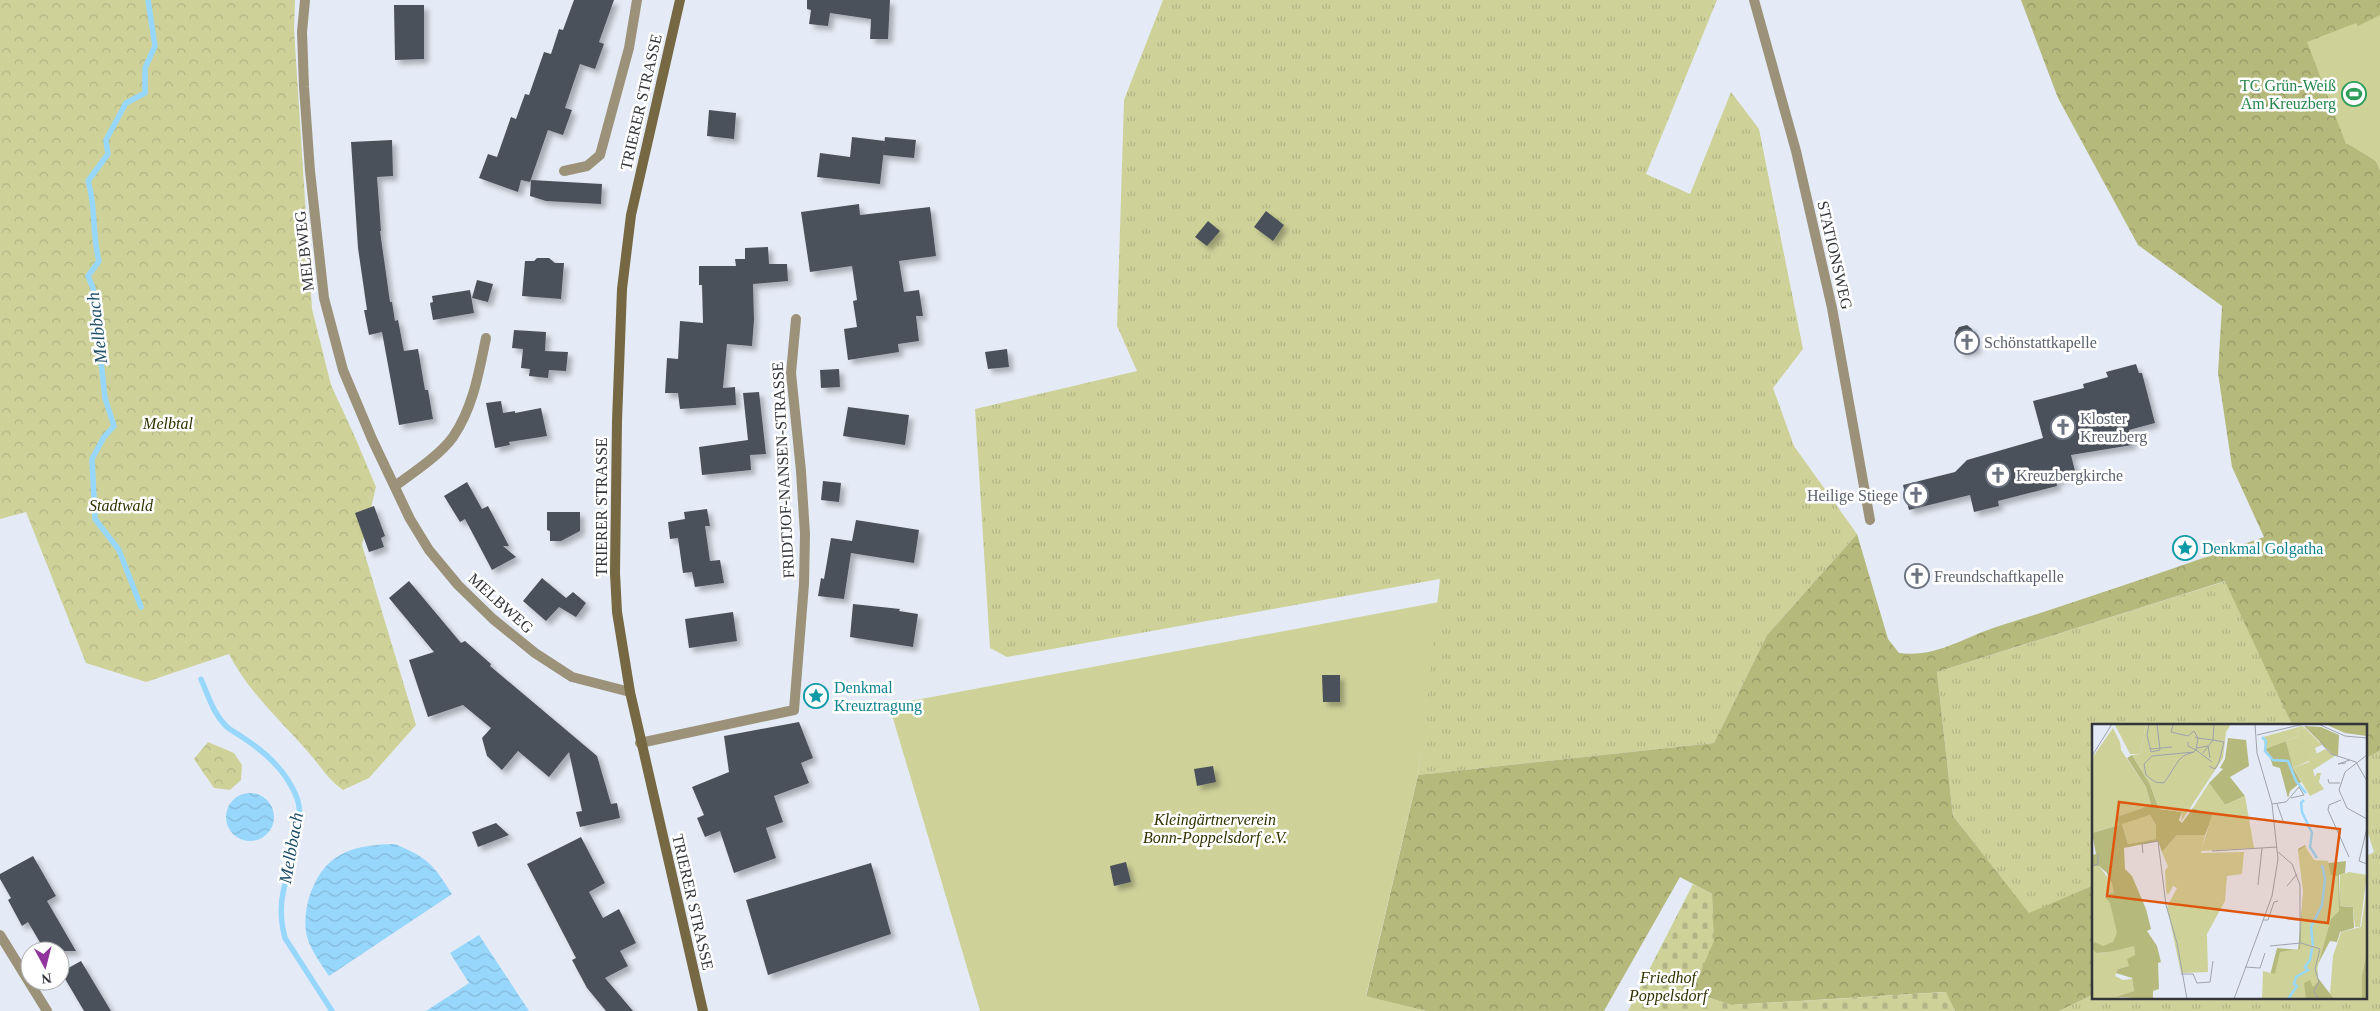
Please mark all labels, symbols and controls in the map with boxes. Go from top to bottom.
street label: TRIERER STRASSE [617,32,665,172]
place label: TC Grün-Weiß Am Kreuzberg [2240,77,2336,113]
sports icon: TC Grün-Weiß Am Kreuzberg [2341,81,2367,107]
street label: STATIONSWEG [1814,199,1856,311]
street label: MELBWEG [291,209,317,292]
water label: Melbbach [83,291,111,366]
church icon: Schönstattkapelle [1954,329,1980,355]
place label: Schönstattkapelle [1984,334,2097,352]
street label: FRIDTJOF-NANSEN-STRASSE [769,361,797,579]
place label: Kloster Kreuzberg [2080,410,2147,446]
church icon: Kloster Kreuzberg [2050,414,2076,440]
park label: Melbtal [142,415,193,432]
street label: TRIERER STRASSE [593,437,610,577]
church icon: Kreuzbergkirche [1985,462,2011,488]
place label: Kreuzbergkirche [2016,467,2123,485]
church icon: Heilige Stiege [1903,482,1929,508]
place label: Heilige Stiege [1807,487,1898,505]
park label: Stadtwald [89,497,154,514]
place icon: Denkmal Golgatha [2172,535,2198,561]
place label: Denkmal Golgatha [2202,540,2323,558]
church icon: Freundschaftkapelle [1904,563,1930,589]
place label: Freundschaftkapelle [1934,568,2064,586]
street label: MELBWEG [465,570,537,637]
place label: Denkmal Kreuztragung [834,679,922,715]
place icon: Denkmal Kreuztragung [803,683,829,709]
inset map [2092,724,2368,998]
water label: Melbbach [275,811,307,886]
park label: Kleingärtnerverein Bonn-Poppelsdorf e.V. [1143,811,1287,847]
street label: TRIERER STRASSE [669,832,717,972]
north arrow [20,941,70,991]
park label: Friedhof Poppelsdorf [1628,969,1710,1005]
text: N [41,970,52,986]

